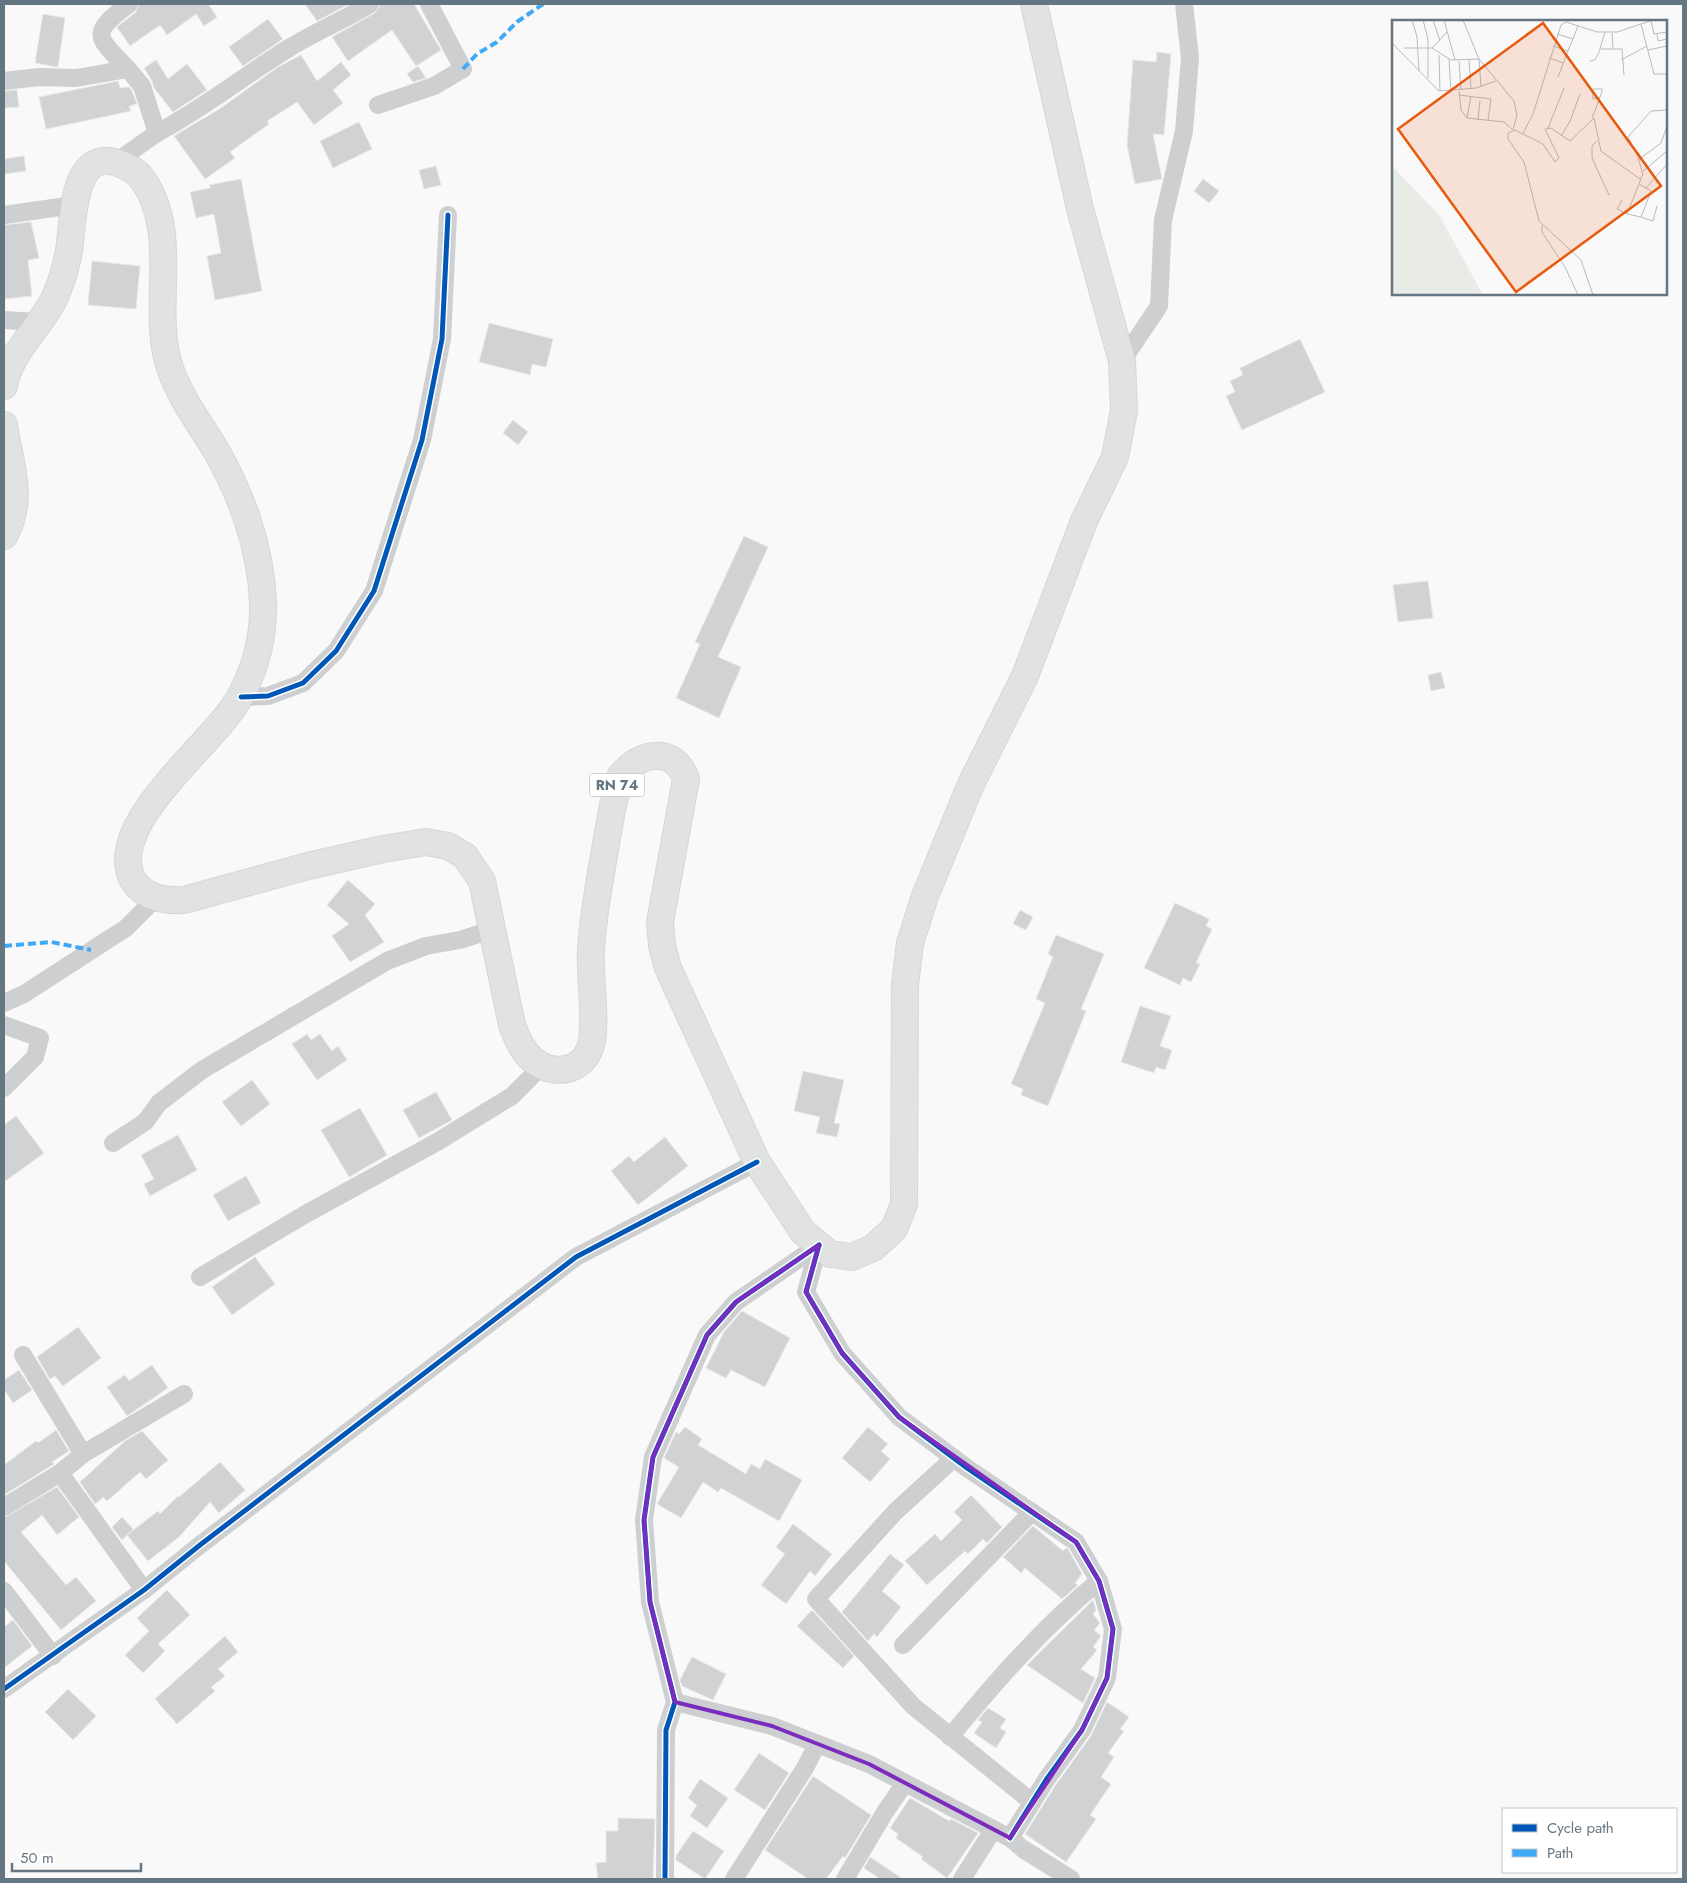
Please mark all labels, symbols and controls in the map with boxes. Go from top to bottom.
inset map [1392,20,1667,295]
road number: RN 74 [590,774,644,796]
legend [1502,1808,1677,1873]
text: Cycle path [1547,1817,1614,1839]
scale bar [12,1840,141,1872]
text: Path [1547,1842,1573,1864]
text: 50 m [20,1847,54,1869]

